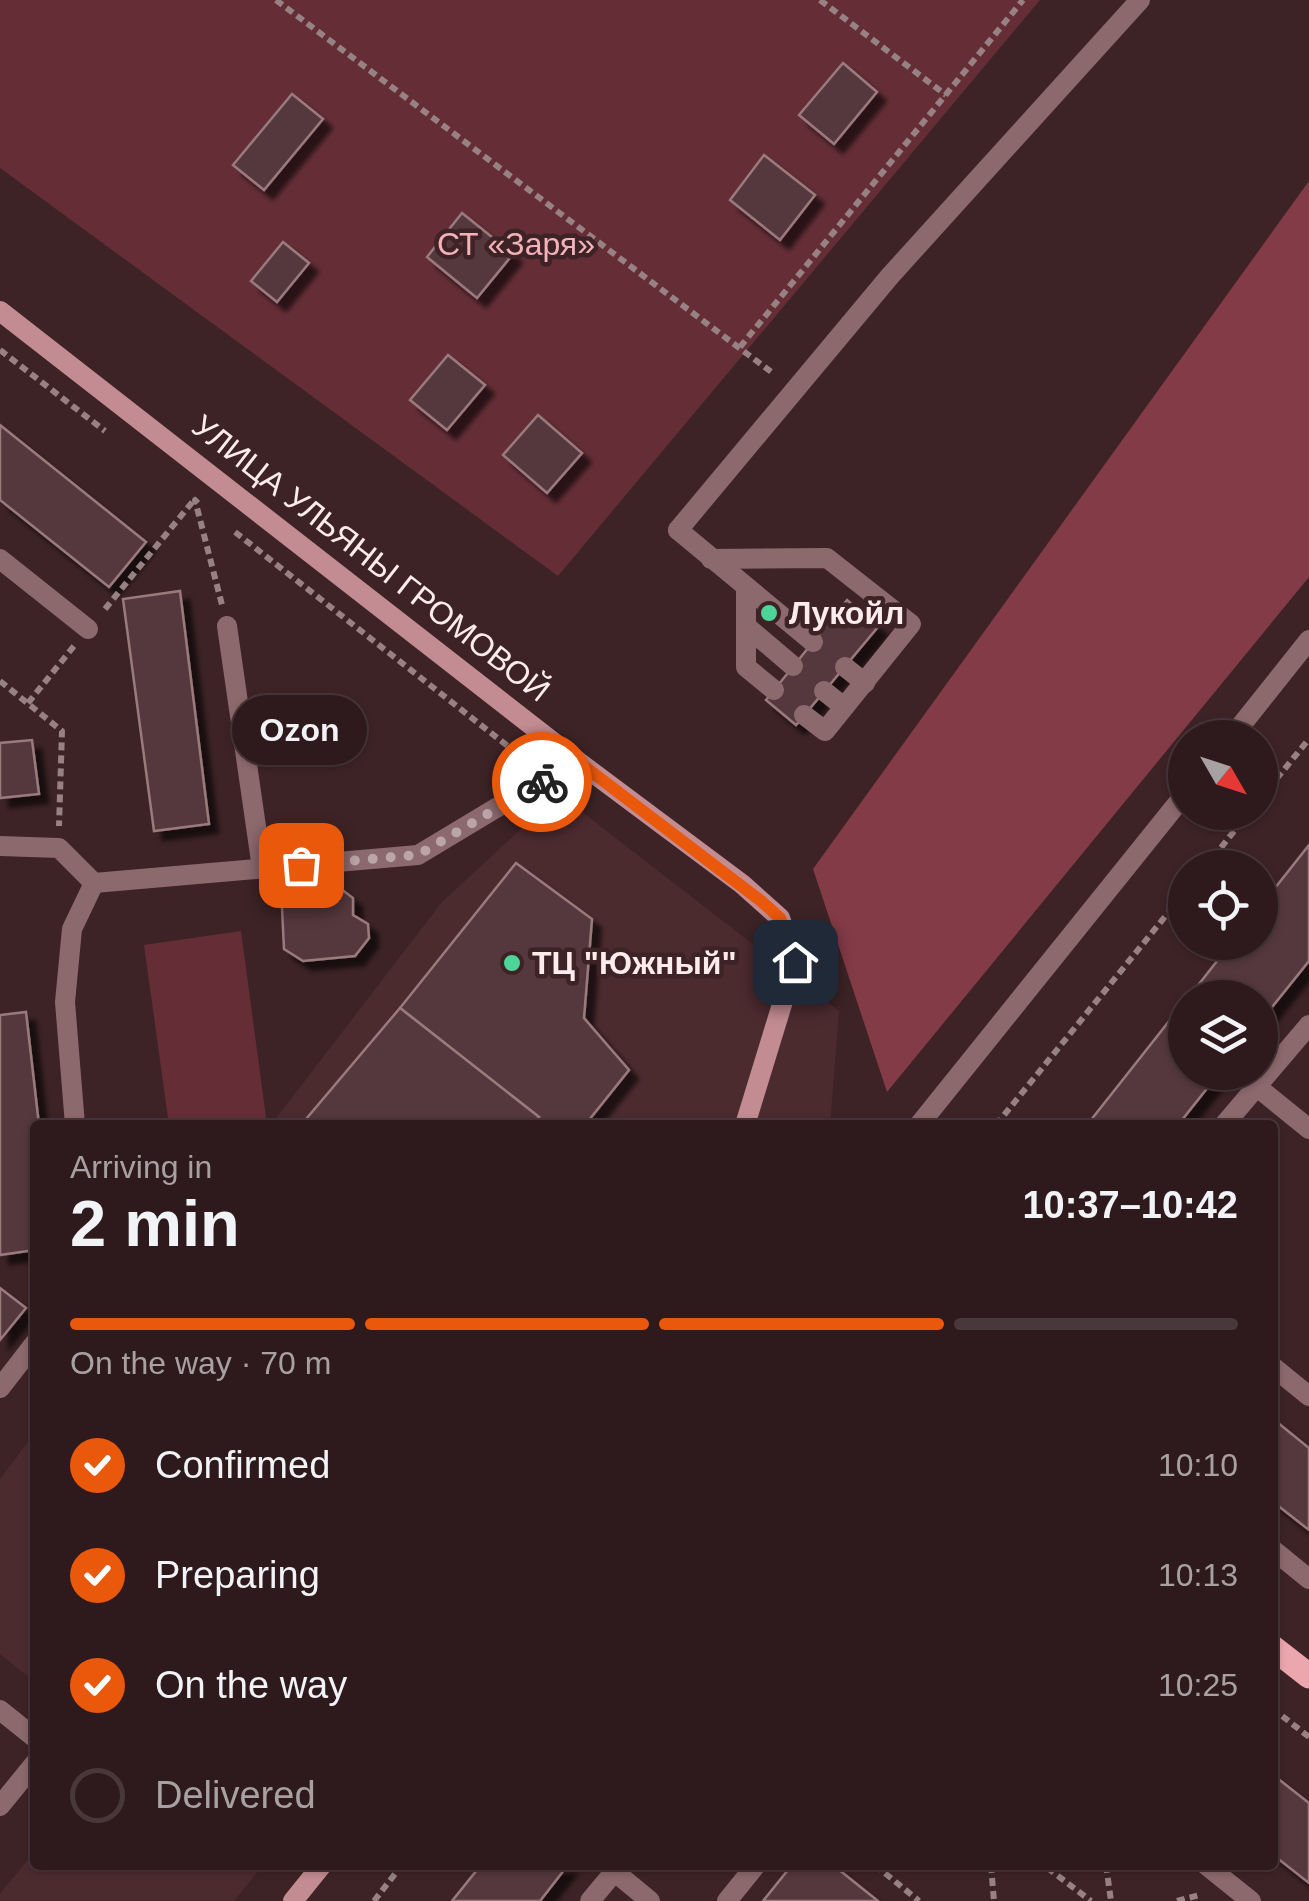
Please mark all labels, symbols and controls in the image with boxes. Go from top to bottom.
park label: СТ «Заря» [437,226,595,262]
street label: УЛИЦА УЛЬЯНЫ ГРОМОВОЙ [185,407,557,709]
place label: Лукойл [789,595,904,631]
marker: Лукойл [758,602,780,624]
callout: Ozon [234,695,368,765]
text: Ozon [260,712,339,748]
north arrow [1168,720,1278,830]
map controls [1168,720,1278,1090]
courier [492,732,592,832]
icon: bike [515,755,570,810]
pin [259,823,344,908]
icon: bag [274,838,329,893]
button: locate [1168,850,1278,960]
pin [753,920,838,1005]
icon: home [768,935,823,990]
place label: ТЦ "Южный" [532,945,737,981]
marker: ТЦ "Южный" [501,952,523,974]
button: layers [1168,980,1278,1090]
text: Arriving in [70,1149,212,1185]
text: 10:37–10:42 [1022,1184,1238,1226]
text: 2 min [70,1187,240,1260]
text: On the way · 70 m [70,1345,331,1381]
icon: check [70,1438,125,1493]
text: Confirmed [155,1444,330,1486]
text: 10:10 [1158,1447,1238,1483]
icon: check [70,1548,125,1603]
text: Preparing [155,1554,320,1596]
text: 10:13 [1158,1557,1238,1593]
icon: check [70,1658,125,1713]
text: On the way [155,1664,347,1706]
text: 10:25 [1158,1667,1238,1703]
text: Delivered [155,1774,316,1816]

